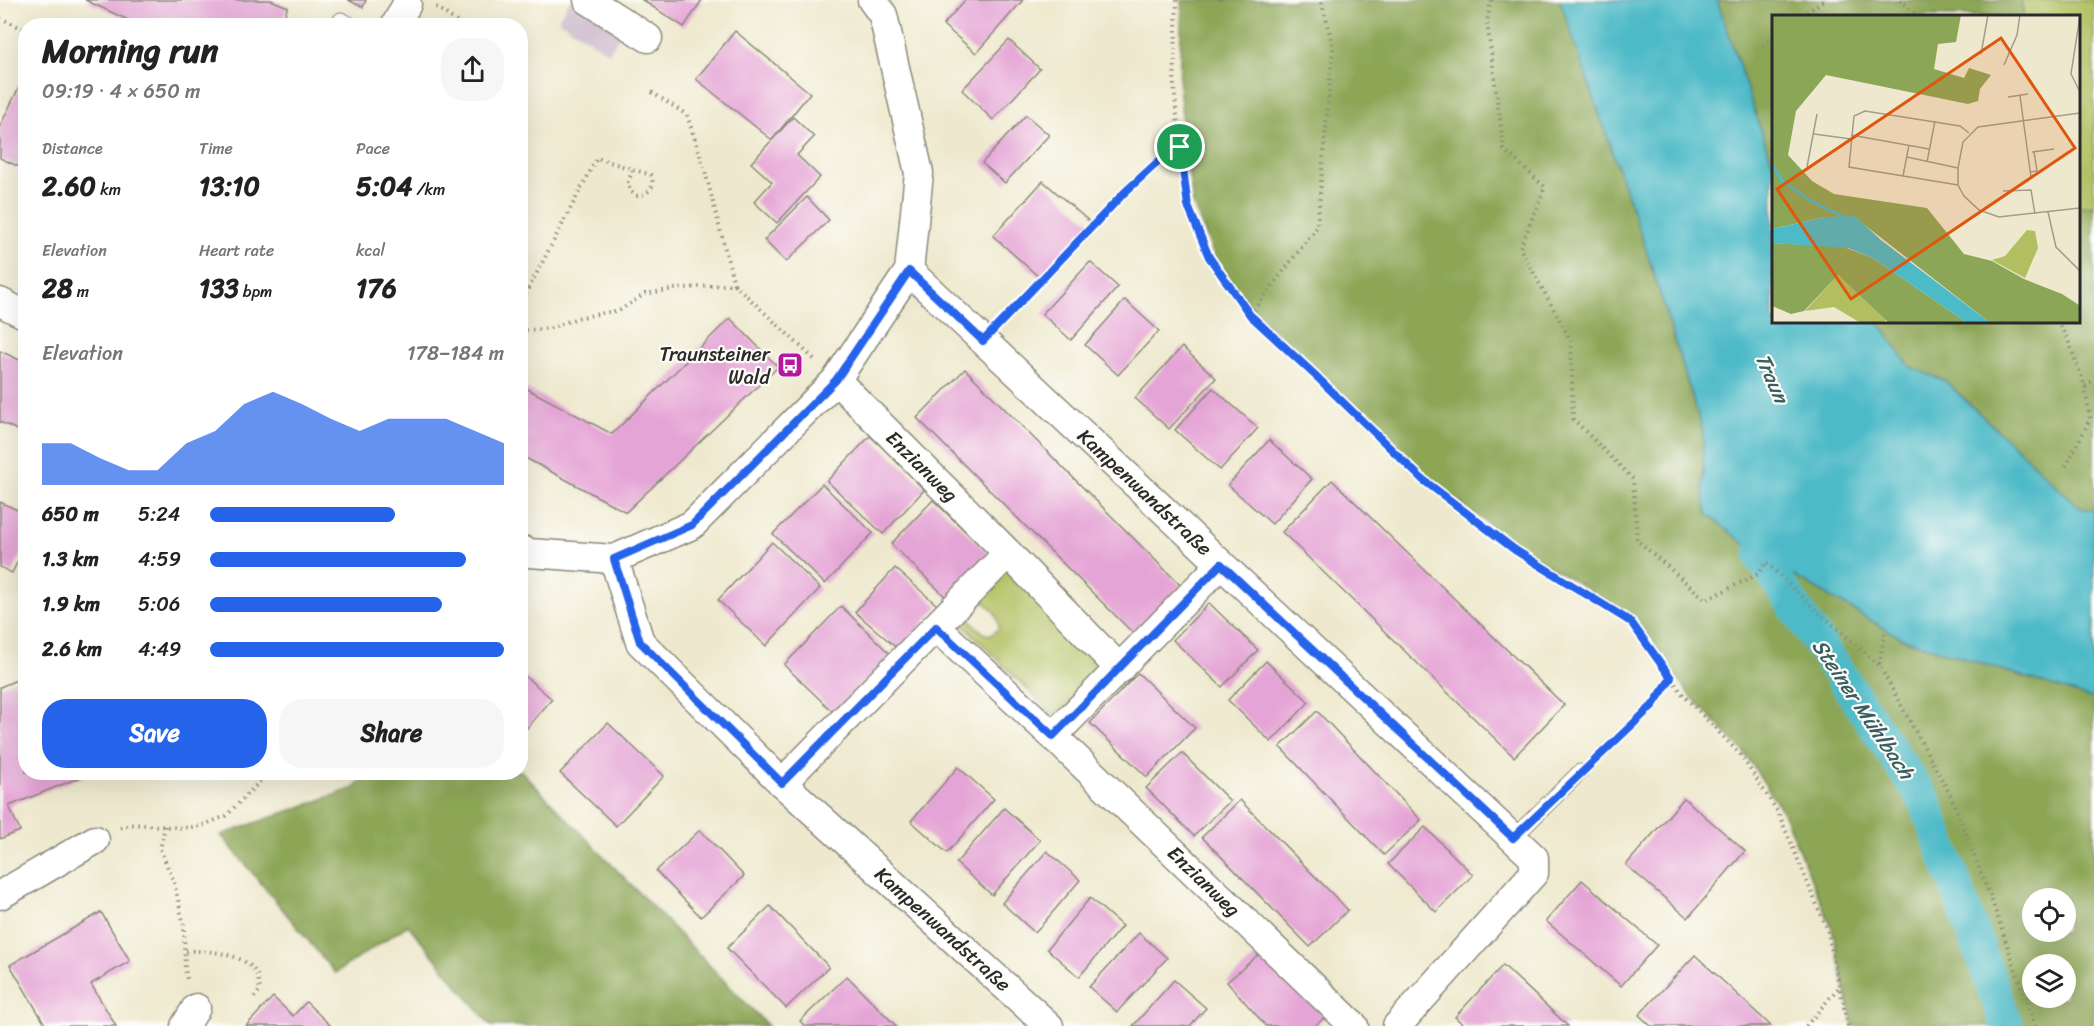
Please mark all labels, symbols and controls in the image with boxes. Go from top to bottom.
inset map [1772,15,2079,322]
text: Morning run [42,22,218,80]
button: share [441,38,504,101]
text: 09:19 · 4 × 650 m [42,74,200,109]
pin [1154,121,1205,172]
icon: arrive [1163,130,1196,163]
text: Distance [42,134,103,163]
text: Time [199,134,233,163]
text: Pace [356,134,390,163]
text: 2.60 [42,163,96,209]
text: 13:10 [199,163,260,209]
text: 5:04 [356,163,412,209]
text: km [96,175,121,204]
text: /km [412,175,445,204]
text: Elevation [42,236,107,265]
text: Heart rate [199,236,274,265]
text: kcal [356,236,385,265]
text: 28 [42,265,73,311]
text: 133 [199,265,239,311]
text: 176 [356,265,397,311]
text: m [73,277,89,306]
text: bpm [239,277,272,306]
text: Elevation [42,336,123,371]
text: 178–184 m [407,336,504,371]
place label: Traunsteiner Wald [660,337,771,395]
water label: Traun [1744,347,1801,412]
bus stop icon: Traunsteiner Wald [775,350,805,380]
street label: Kampenwandstraße [1069,420,1220,565]
street label: Enzianweg [877,422,966,511]
text: 650 m [42,497,99,532]
text: 5:24 [138,497,180,532]
text: 1.3 km [42,542,99,577]
text: 4:59 [138,542,181,577]
text: 1.9 km [42,587,100,622]
text: 5:06 [138,587,180,622]
water label: Steiner Mühlbach [1802,631,1925,789]
text: 2.6 km [42,632,102,667]
text: 4:49 [138,632,181,667]
button: Save [42,699,267,768]
button: Share [279,699,504,768]
street label: Enzianweg [1159,837,1249,926]
street label: Kampenwandstraße [866,858,1019,1001]
map controls [2022,888,2076,1008]
button: locate [2022,888,2076,942]
button: layers [2022,954,2076,1008]

